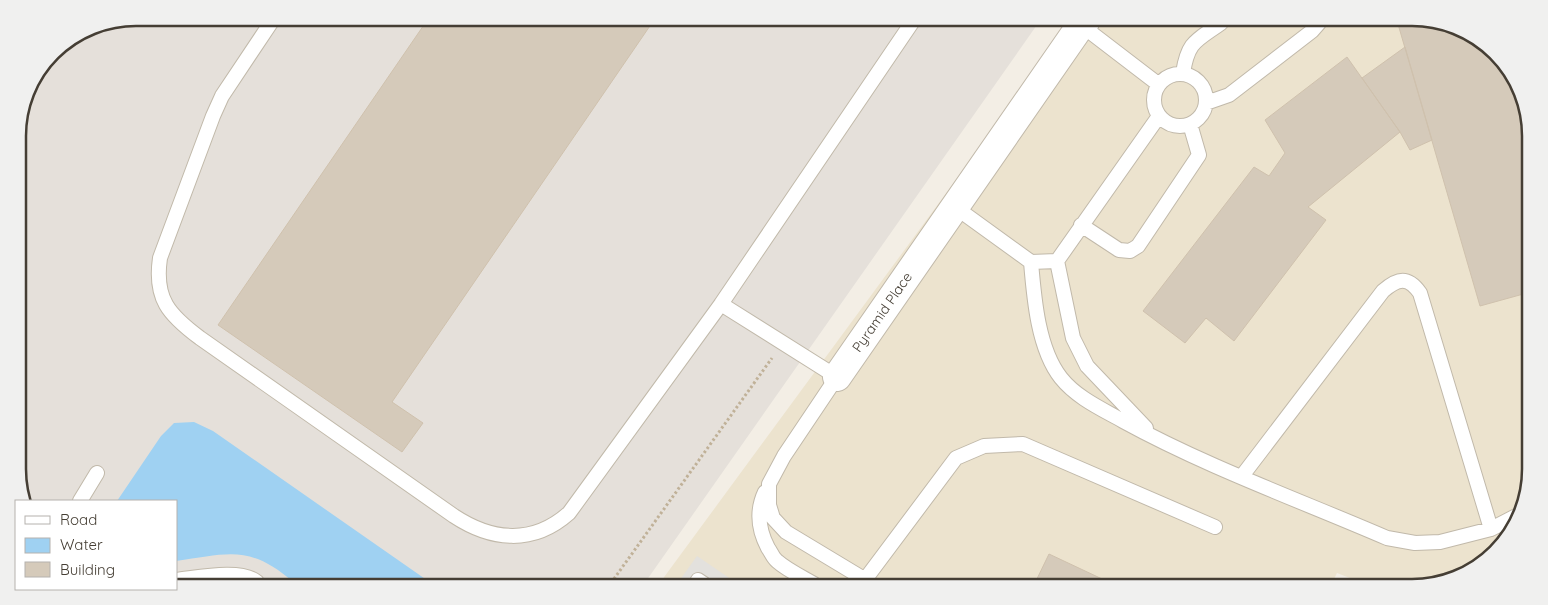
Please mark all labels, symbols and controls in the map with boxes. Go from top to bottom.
street label: Pyramid Place [848,268,916,356]
legend [15,500,178,590]
text: Road [60,510,97,529]
text: Water [60,535,103,554]
text: Building [60,560,115,579]

